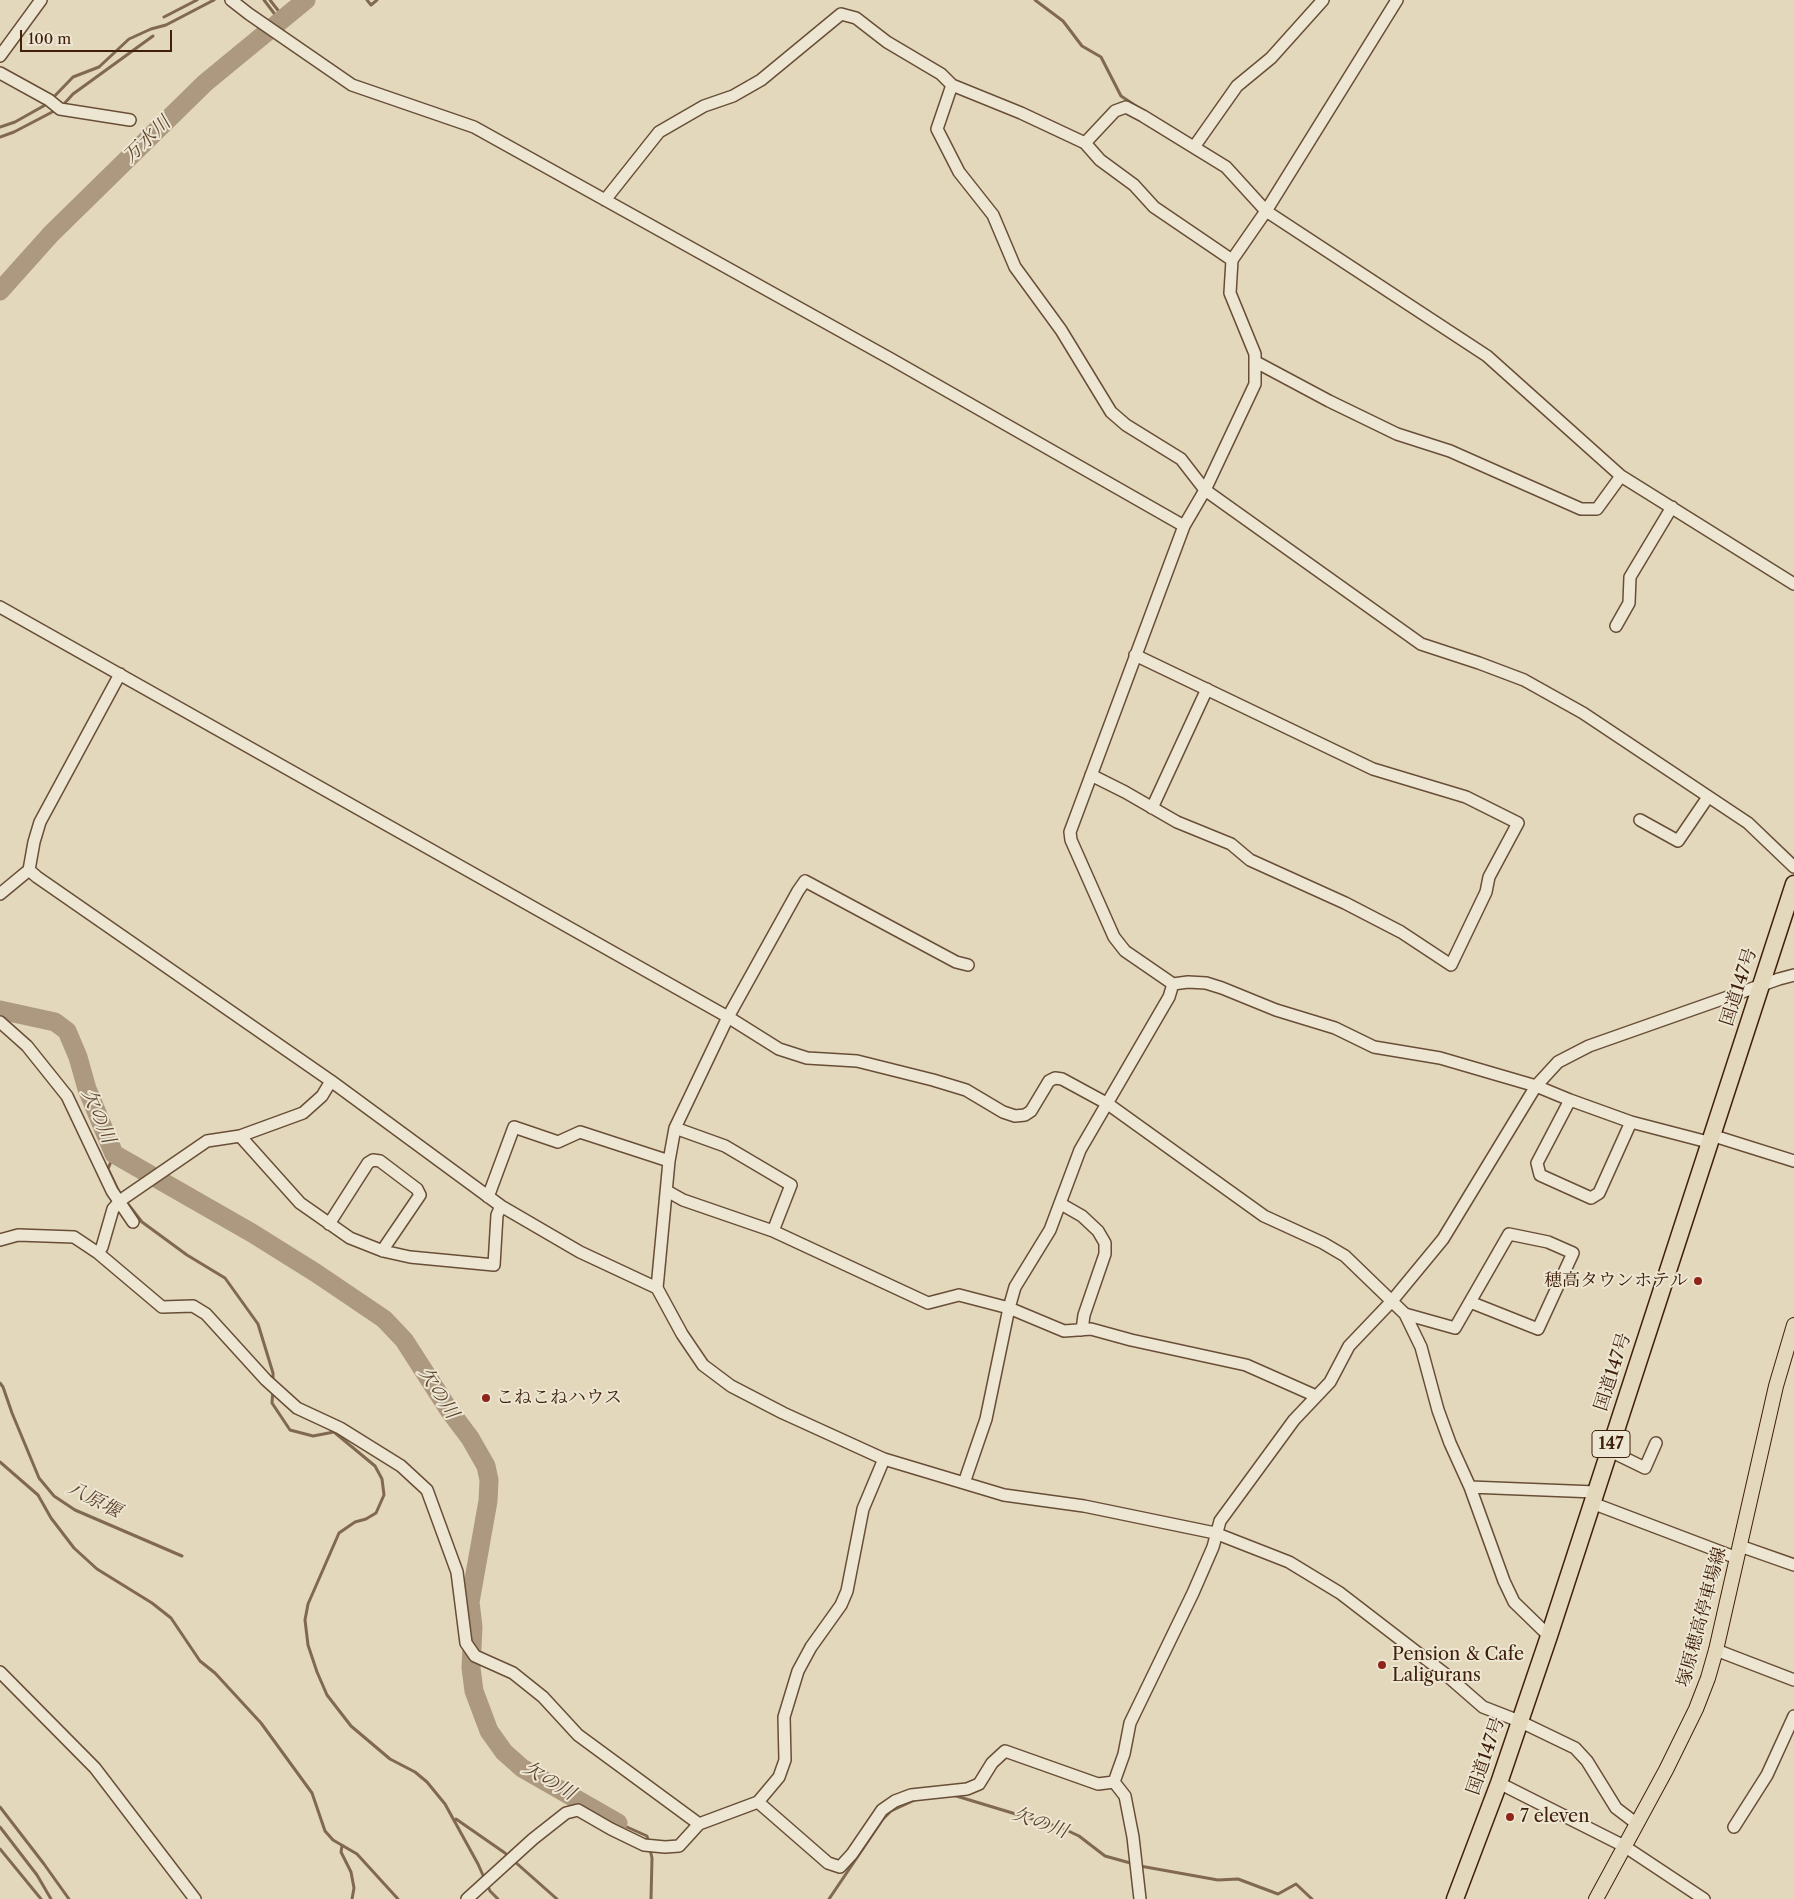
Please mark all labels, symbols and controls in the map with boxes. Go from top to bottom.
scale bar [22,20,175,52]
text: 100 m [28,29,71,48]
water label: 万水川 [119,112,175,168]
street label: 国道147号 [1716,945,1762,1029]
water label: 欠の川 [76,1085,120,1147]
place label: 穂高タウンホテル [1544,1270,1688,1292]
marker: 穂高タウンホテル [1692,1275,1704,1287]
street label: 国道147号 [1590,1330,1636,1414]
water label: 欠の川 [413,1363,463,1423]
place label: こねこねハウス [496,1387,622,1409]
marker: こねこねハウス [480,1392,492,1404]
road number: 147 [1592,1430,1630,1458]
water label: 八原堰 [63,1477,125,1523]
street label: 塚原穂高停車場線 [1673,1545,1731,1689]
place label: Pension & Cafe Laligurans [1392,1644,1524,1686]
marker: Pension & Cafe Laligurans [1376,1659,1388,1671]
street label: 国道147号 [1463,1714,1509,1798]
water label: 欠の川 [519,1757,579,1805]
water label: 欠の川 [1009,1803,1071,1843]
place label: 7 eleven [1520,1806,1589,1828]
marker: 7 eleven [1504,1811,1516,1823]

